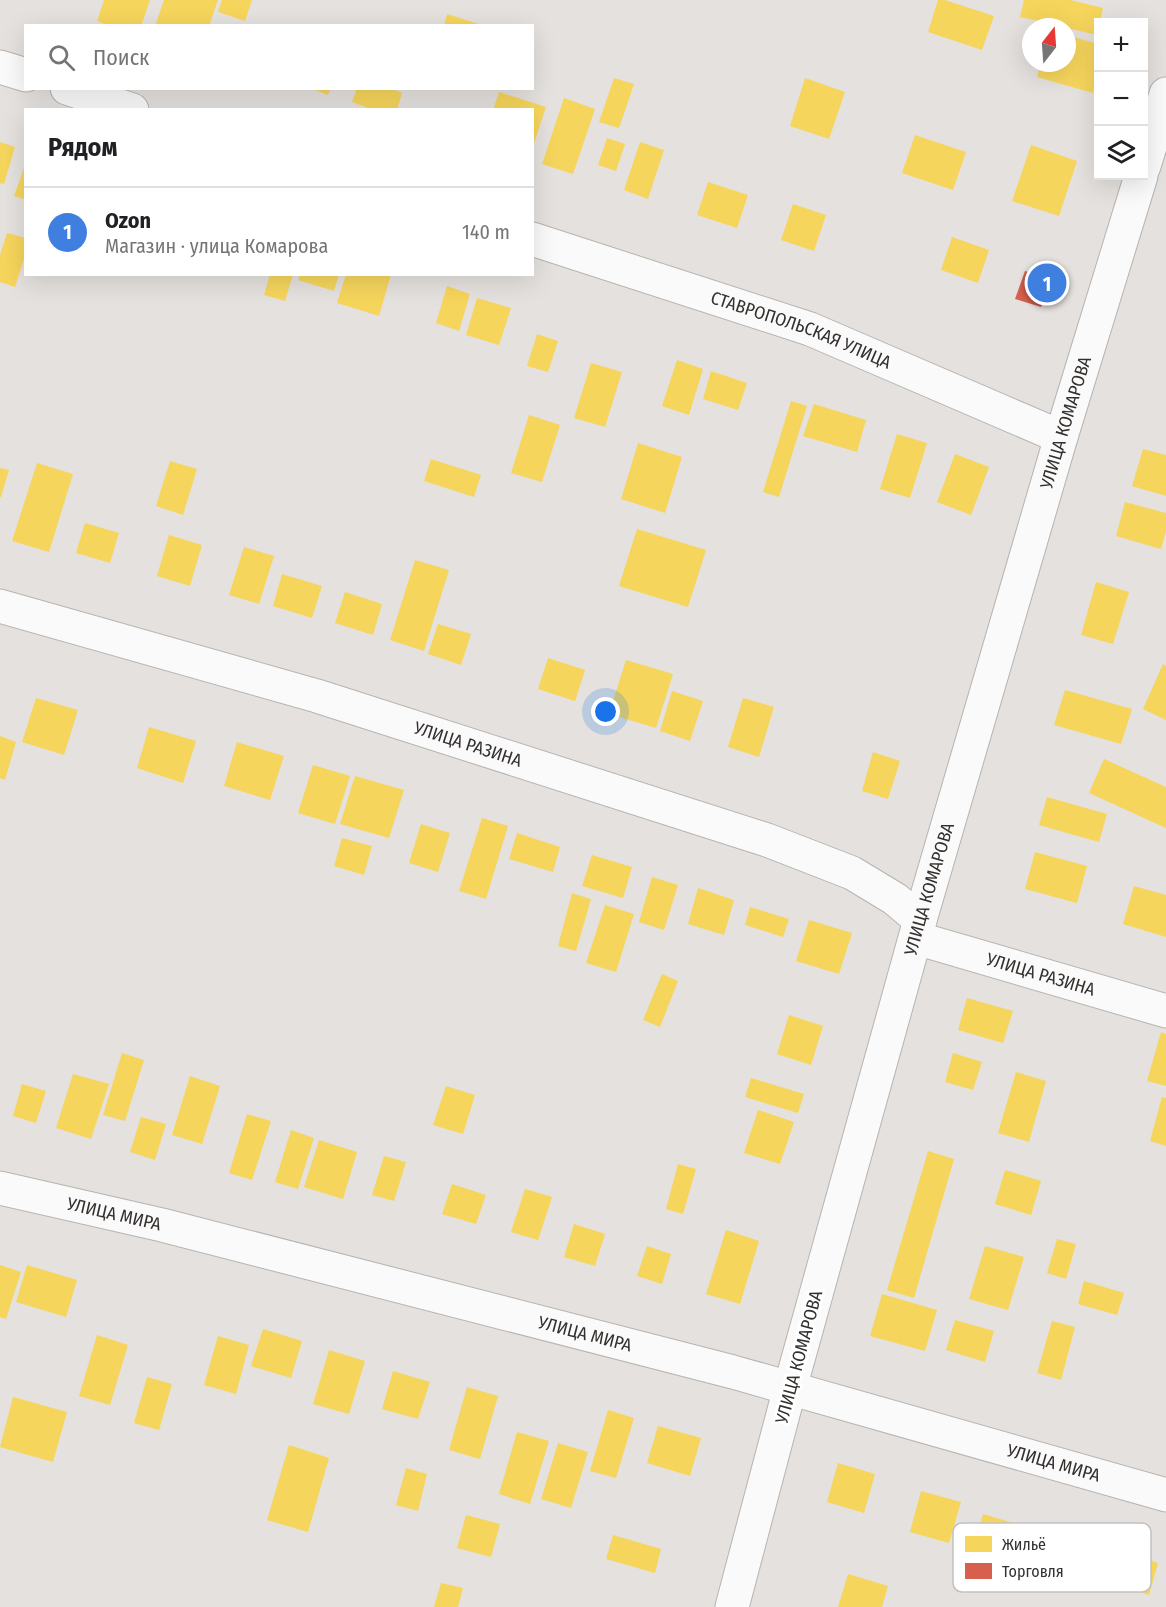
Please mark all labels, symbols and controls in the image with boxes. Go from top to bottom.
north arrow [1022,18,1076,72]
map controls [1094,18,1148,180]
button: + [1094,18,1148,72]
search box [24,24,534,90]
icon: search [45,41,78,74]
text: Поиск [93,44,149,71]
button: − [1094,72,1148,126]
button: layers [1094,126,1148,180]
text: Рядом [48,132,117,163]
text: Ozon [105,207,151,234]
text: 1 [63,220,72,244]
text: 140 m [462,220,510,244]
text: Магазин · улица Комарова [105,234,328,258]
pin: 1 [1028,260,1066,306]
street label: СТАВРОПОЛЬСКАЯ УЛИЦА [708,287,895,374]
street label: УЛИЦА КОМАРОВА [1035,353,1096,492]
your location [591,697,620,726]
street label: УЛИЦА РАЗИНА [410,716,525,772]
street label: УЛИЦА КОМАРОВА [899,820,959,959]
street label: УЛИЦА РАЗИНА [983,948,1098,1001]
street label: УЛИЦА МИРА [64,1192,164,1236]
street label: УЛИЦА КОМАРОВА [770,1287,828,1427]
street label: УЛИЦА МИРА [535,1311,635,1357]
street label: УЛИЦА МИРА [1003,1439,1103,1487]
legend [953,1523,1151,1592]
text: Жильё [1002,1535,1046,1554]
text: Торговля [1002,1562,1064,1581]

